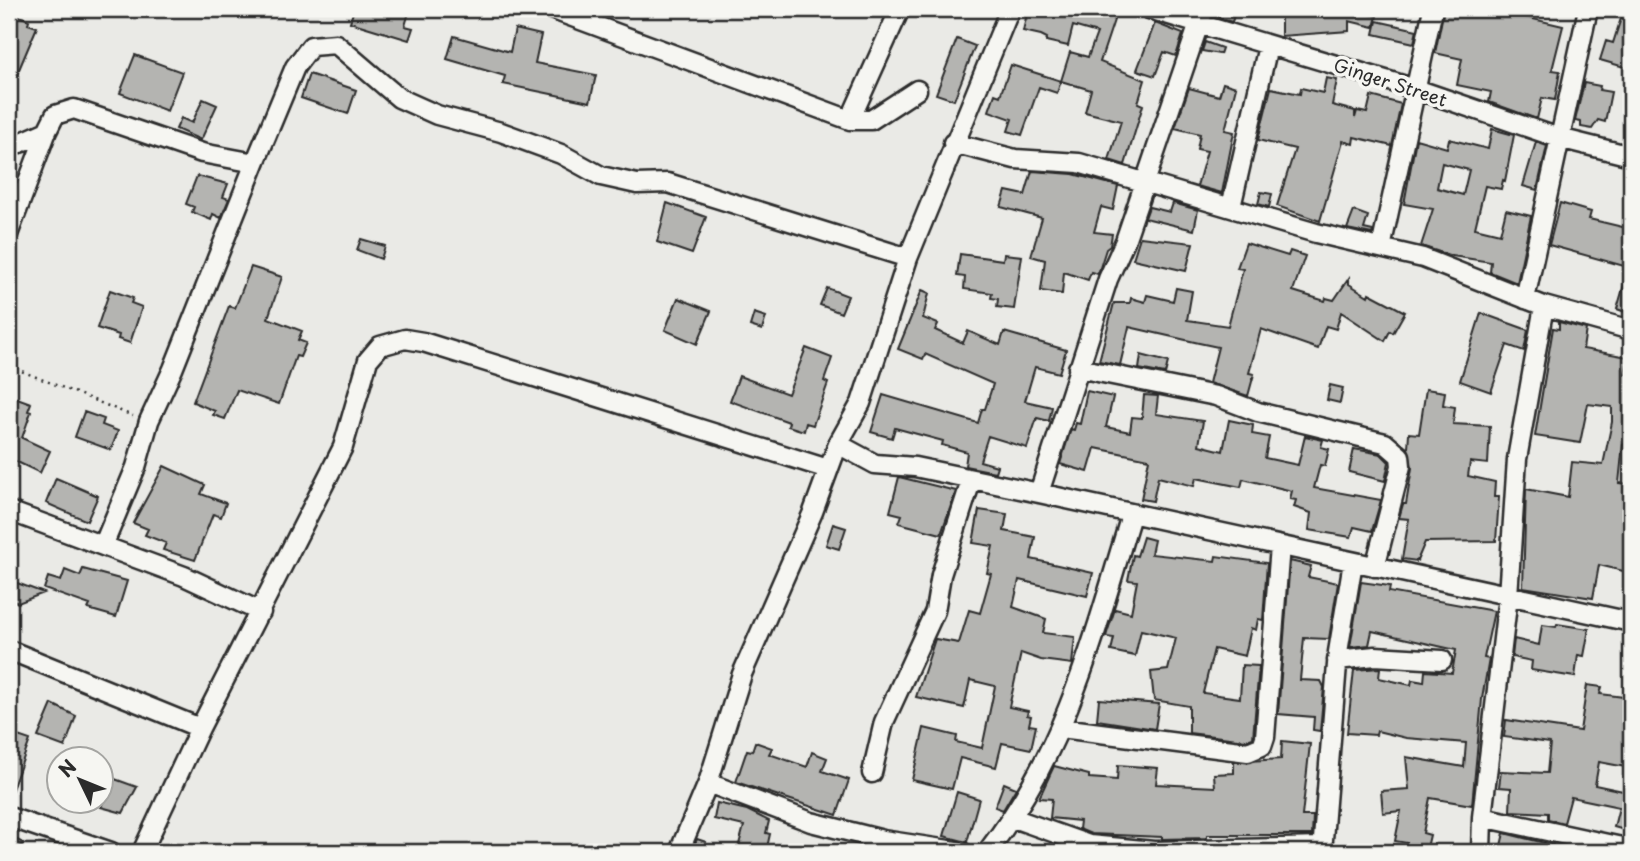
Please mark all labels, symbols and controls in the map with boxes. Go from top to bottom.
street label: Ginger Street [1330,51,1451,113]
north arrow [46,746,116,816]
text: N [51,753,82,783]

